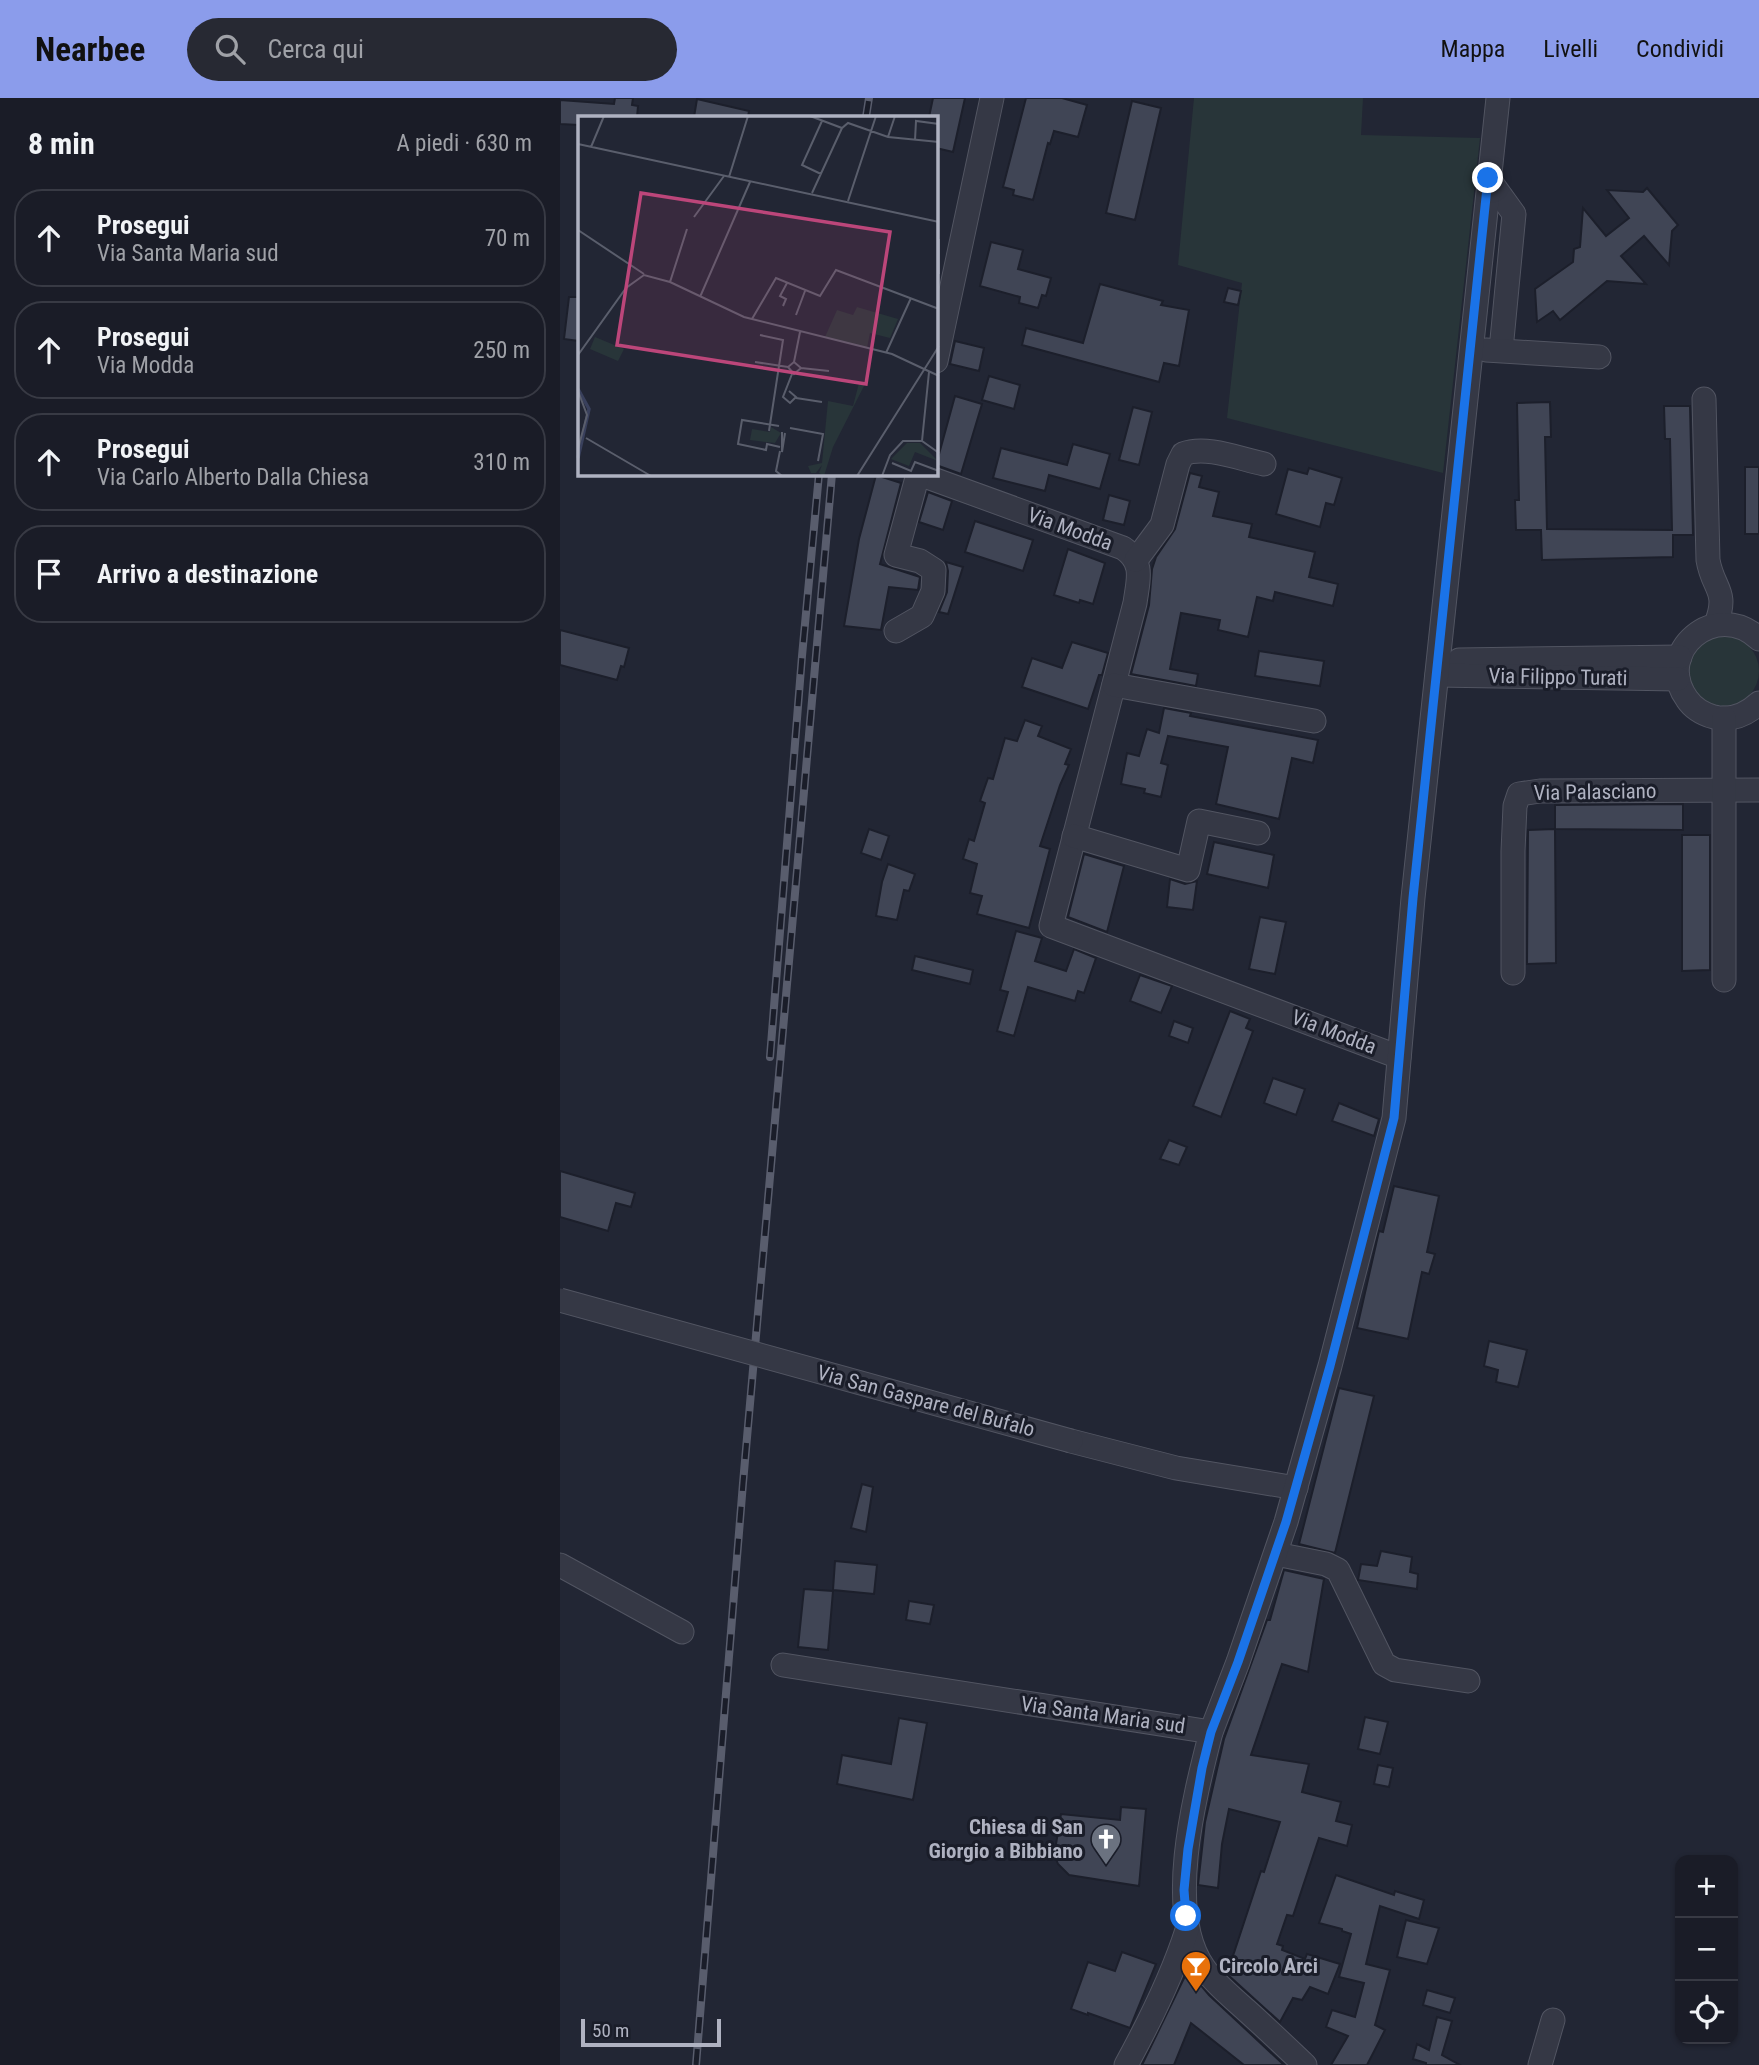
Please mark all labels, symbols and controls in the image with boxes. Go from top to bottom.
search box [187,18,677,81]
text: Nearbee [35,30,145,69]
icon: search [211,30,249,68]
text: Cerca qui [267,34,364,64]
text: Mappa [1441,35,1505,63]
text: Livelli [1543,35,1598,63]
text: Condividi [1636,35,1724,63]
inset map [578,116,938,476]
text: 8 min [28,126,95,161]
text: A piedi · 630 m [397,130,532,157]
route end [1472,162,1503,193]
text: Prosegui [97,210,190,240]
icon: ahead [30,219,68,257]
text: 70 m [485,225,530,252]
text: Via Santa Maria sud [97,240,279,267]
text: Prosegui [97,322,190,352]
icon: ahead [30,331,68,369]
text: 250 m [473,337,530,364]
text: Via Modda [97,352,194,379]
text: Prosegui [97,434,190,464]
icon: ahead [30,443,68,481]
text: 310 m [473,449,530,476]
text: Via Carlo Alberto Dalla Chiesa [97,464,369,491]
street label: Via Modda [1024,503,1116,555]
icon: arrive [30,555,68,593]
text: Arrivo a destinazione [97,559,318,589]
street label: Via Filippo Turati [1488,664,1628,690]
street label: Via Palasciano [1533,779,1657,805]
street label: Via Modda [1288,1005,1380,1059]
street label: Via San Gaspare del Bufalo [815,1360,1037,1442]
street label: Via Santa Maria sud [1019,1692,1187,1738]
place label: Chiesa di San Giorgio a Bibbiano [928,1815,1083,1863]
church icon: Chiesa di San Giorgio a Bibbiano [1089,1822,1123,1866]
map controls [1675,1855,1738,2044]
button: + [1675,1855,1738,1918]
route start [1170,1900,1201,1931]
button: − [1675,1918,1738,1981]
bar icon: Circolo Arci [1179,1949,1213,1993]
place label: Circolo Arci [1219,1954,1318,1978]
button: locate [1675,1981,1738,2044]
scale bar [581,2016,721,2048]
text: 50 m [592,2019,629,2042]

